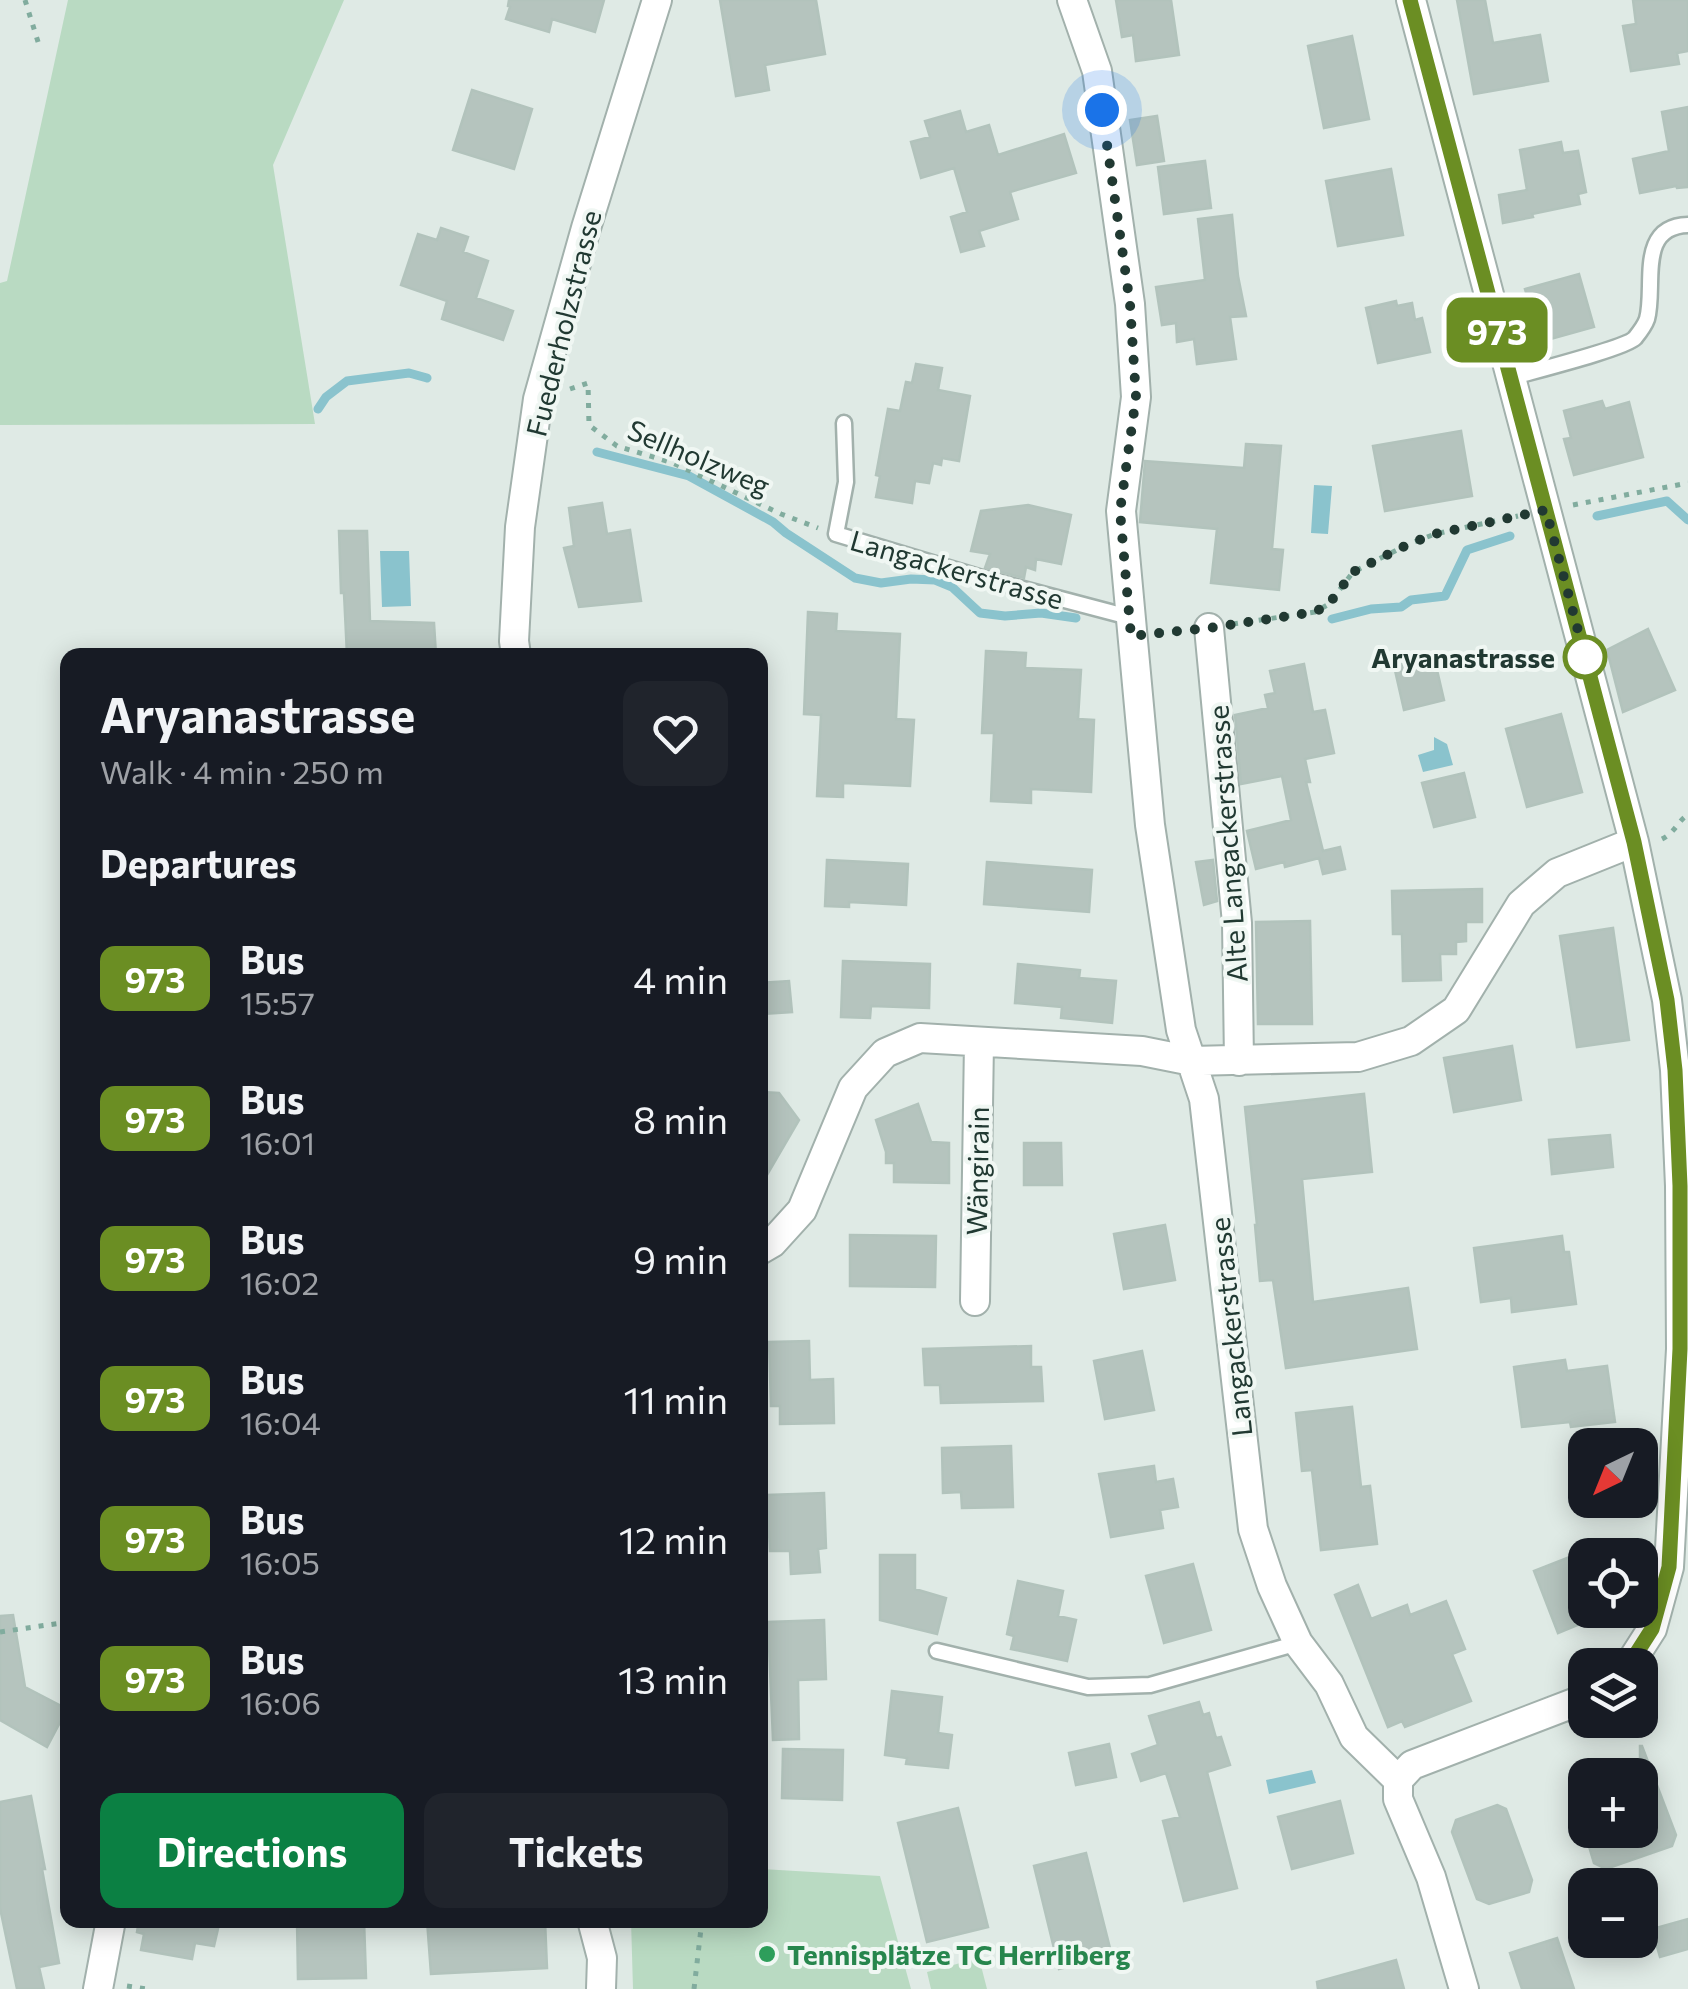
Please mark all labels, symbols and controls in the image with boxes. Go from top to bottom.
your location [1077,85,1127,135]
street label: Fuederholzstrasse [518,206,608,440]
line badge: 973 [1440,298,1554,362]
text: 973 [1467,309,1527,352]
street label: Sellholzweg [623,412,775,502]
street label: Langackerstrasse [847,522,1067,616]
marker: Aryanastrasse [1564,636,1606,678]
place label: Aryanastrasse [1371,640,1555,674]
button: heart [623,681,728,786]
text: Aryanastrasse [100,684,415,743]
street label: Alte Langackerstrasse [1200,704,1254,984]
text: Walk · 4 min · 250 m [100,751,384,791]
text: Departures [100,839,297,886]
text: Bus [240,935,305,982]
text: 4 min [633,955,728,1002]
text: 973 [125,957,185,1000]
text: 15:57 [240,982,315,1022]
text: Bus [240,1075,305,1122]
text: 8 min [633,1095,728,1142]
text: 973 [125,1097,185,1140]
street label: Wängirain [959,1106,995,1236]
text: 16:01 [240,1122,315,1162]
text: Bus [240,1215,305,1262]
street label: Langackerstrasse [1202,1216,1258,1438]
text: 9 min [633,1235,728,1282]
text: 973 [125,1237,185,1280]
text: 16:02 [240,1262,319,1302]
text: Bus [240,1355,305,1402]
text: 11 min [624,1375,728,1422]
text: 973 [125,1377,185,1420]
text: 16:04 [240,1402,321,1442]
north arrow [1568,1428,1658,1518]
map controls [1568,1428,1658,1958]
text: Bus [240,1495,305,1542]
text: 12 min [619,1515,728,1562]
text: 973 [125,1517,185,1560]
button: locate [1568,1538,1658,1628]
text: 16:05 [240,1542,320,1582]
text: Bus [240,1635,305,1682]
button: layers [1568,1648,1658,1738]
text: 13 min [618,1655,728,1702]
text: 973 [125,1657,185,1700]
text: 16:06 [240,1682,321,1722]
button: + [1568,1758,1658,1848]
button: Directions [100,1793,404,1908]
button: Tickets [424,1793,728,1908]
button: − [1568,1868,1658,1958]
place label: Tennisplätze TC Herrliberg [787,1937,1131,1971]
marker: Tennisplätze TC Herrliberg [756,1943,778,1965]

